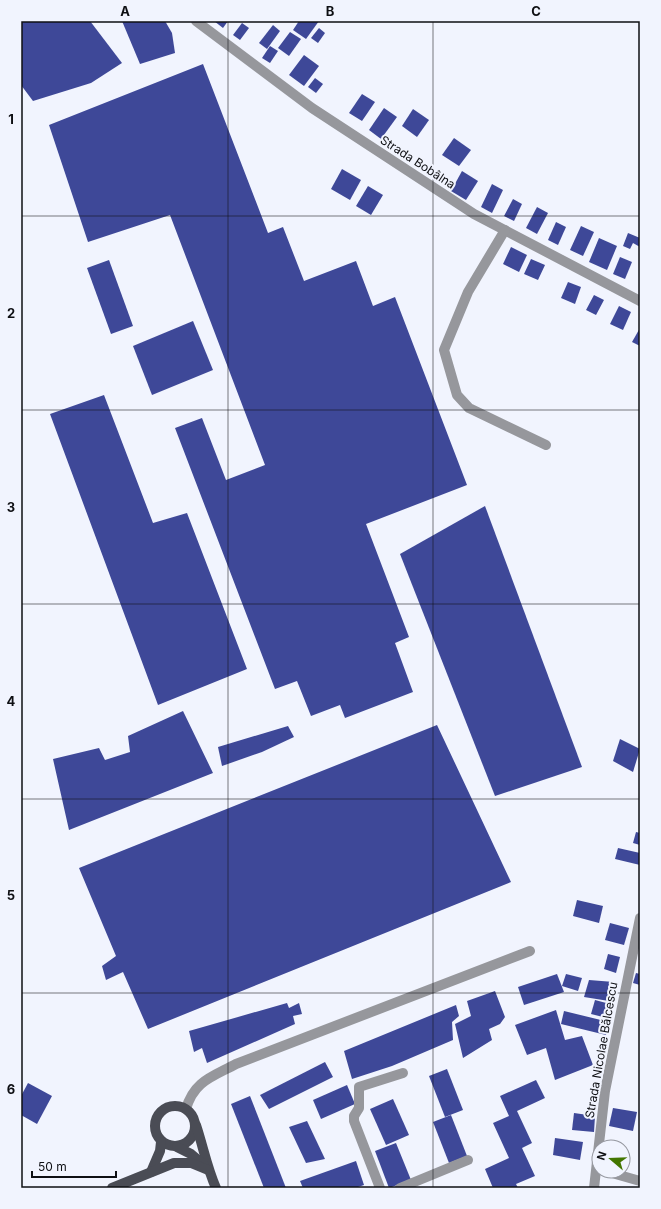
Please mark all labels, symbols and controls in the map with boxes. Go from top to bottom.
text: A [120,3,130,19]
text: B [326,3,335,19]
text: C [531,3,541,19]
text: 1 [8,111,14,127]
street label: Strada Bobâlna [378,132,458,192]
text: 2 [7,305,15,321]
text: 3 [7,499,15,515]
text: 4 [7,693,16,709]
text: 5 [7,887,15,903]
street label: Strada Nicolae Bălcescu [582,981,620,1119]
text: 6 [7,1081,15,1097]
north arrow [591,1139,631,1179]
text: N [594,1149,610,1162]
scale bar [32,1153,116,1179]
text: 50 m [38,1159,67,1174]

